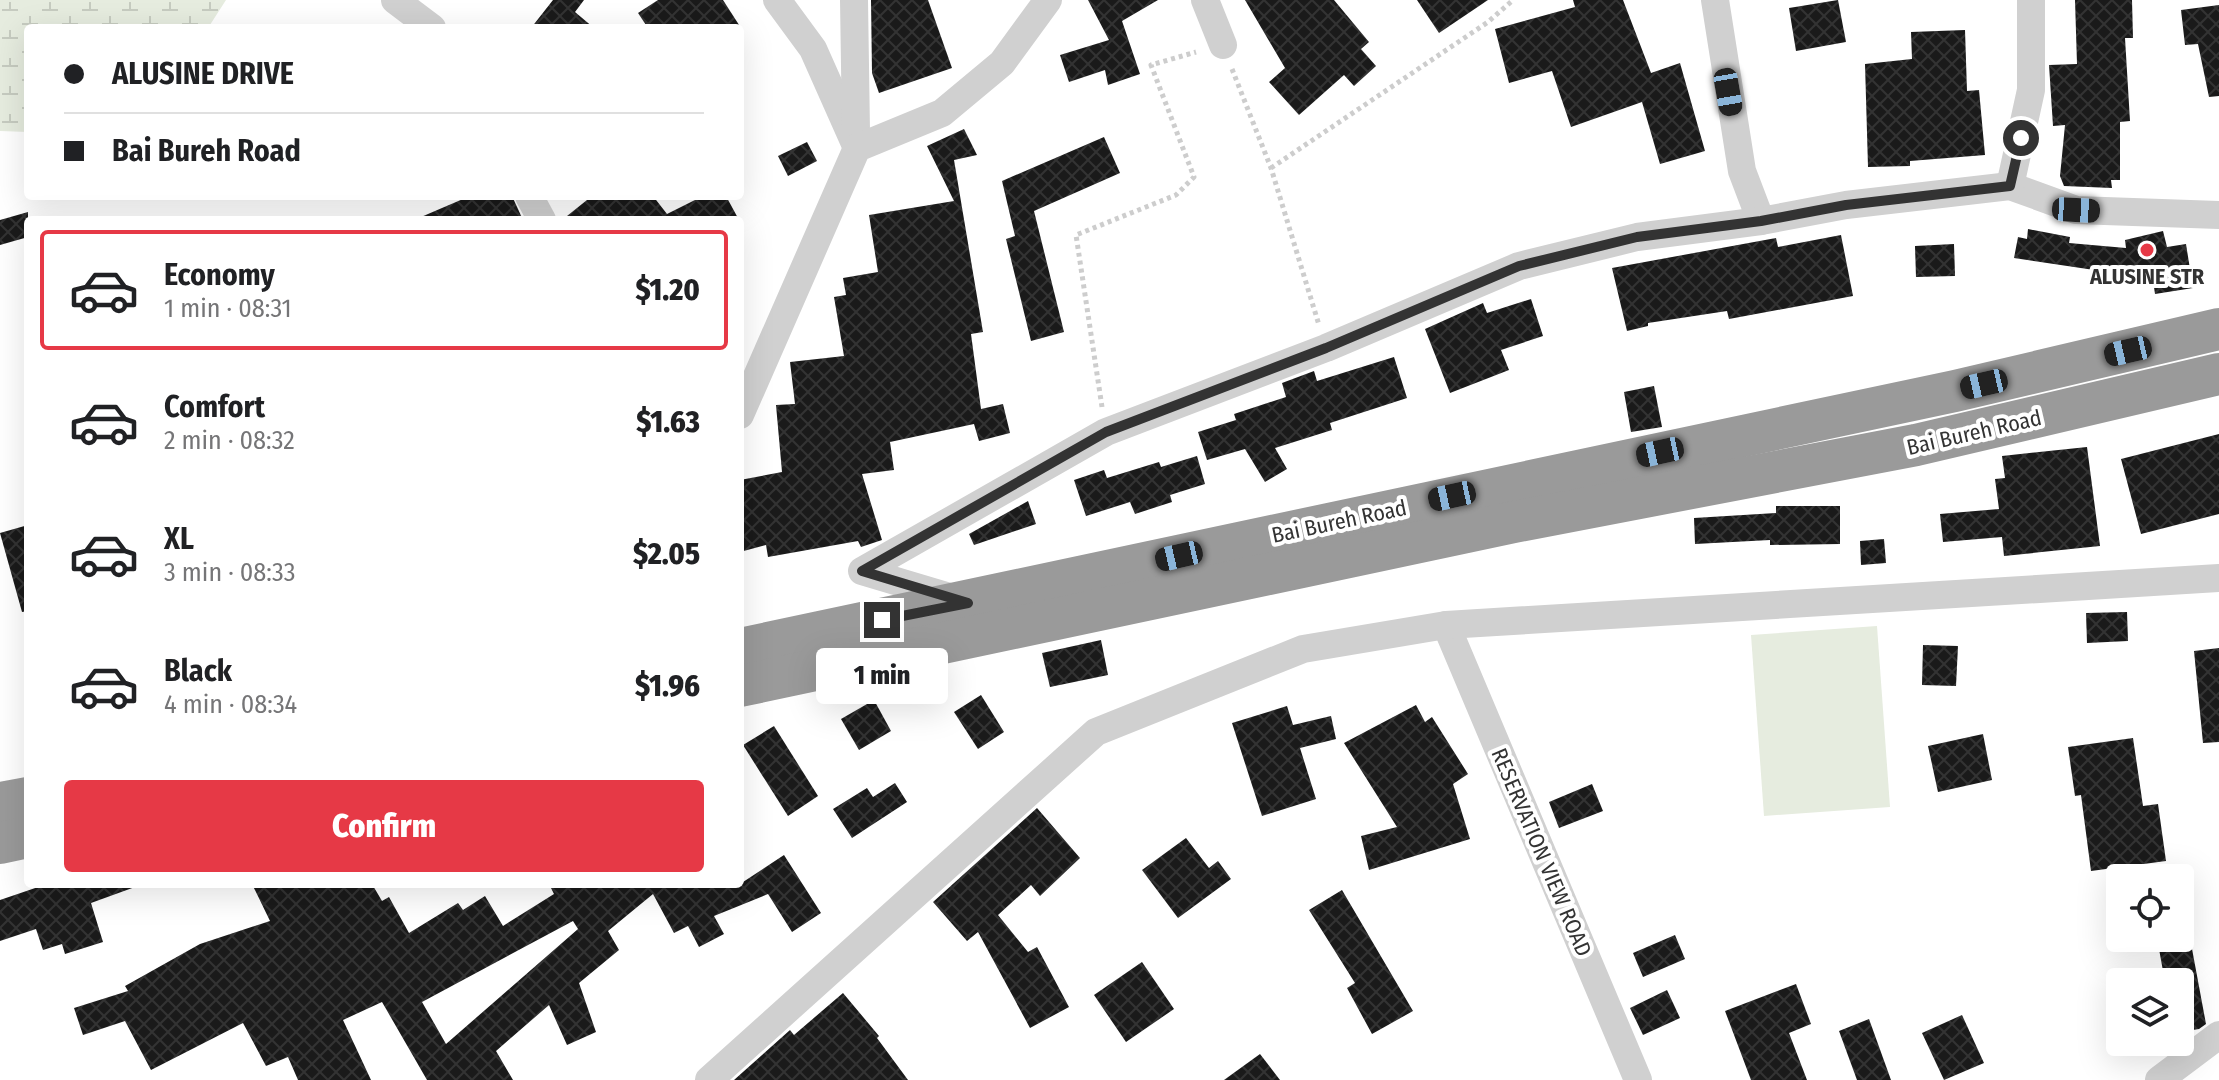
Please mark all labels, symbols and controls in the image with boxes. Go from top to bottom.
text: ALUSINE DRIVE [112,56,294,92]
car [1712,66,1744,118]
route start [2003,120,2039,156]
text: Bai Bureh Road [112,133,301,169]
car [2051,197,2101,223]
marker: ALUSINE STR [2138,241,2156,259]
icon: car [68,254,140,326]
text: Economy [164,257,275,293]
place label: ALUSINE STR [2089,263,2205,290]
text: $1.20 [635,272,700,308]
text: 1 min · 08:31 [164,293,292,324]
car [2102,334,2154,368]
car [1958,367,2010,401]
icon: car [68,386,140,458]
text: Comfort [164,389,265,425]
text: $1.63 [636,404,700,440]
street label: Bai Bureh Road [1904,404,2044,461]
text: 2 min · 08:32 [164,425,295,456]
car [1634,435,1686,469]
car [1426,479,1478,513]
street label: Bai Bureh Road [1269,494,1409,549]
icon: car [68,518,140,590]
text: XL [164,521,194,557]
text: $2.05 [633,536,700,572]
car [1153,539,1205,573]
text: 3 min · 08:33 [164,557,296,588]
route end [864,602,900,638]
callout: 1 min [816,648,948,704]
icon: car [68,650,140,722]
text: Black [164,653,232,689]
text: 1 min [854,660,910,691]
text: $1.96 [635,668,700,704]
text: 4 min · 08:34 [164,689,297,720]
street label: RESERVATION VIEW ROAD [1485,744,1598,960]
button: Confirm [64,780,704,872]
map controls [2106,864,2194,1056]
button: locate [2106,864,2194,952]
button: layers [2106,968,2194,1056]

